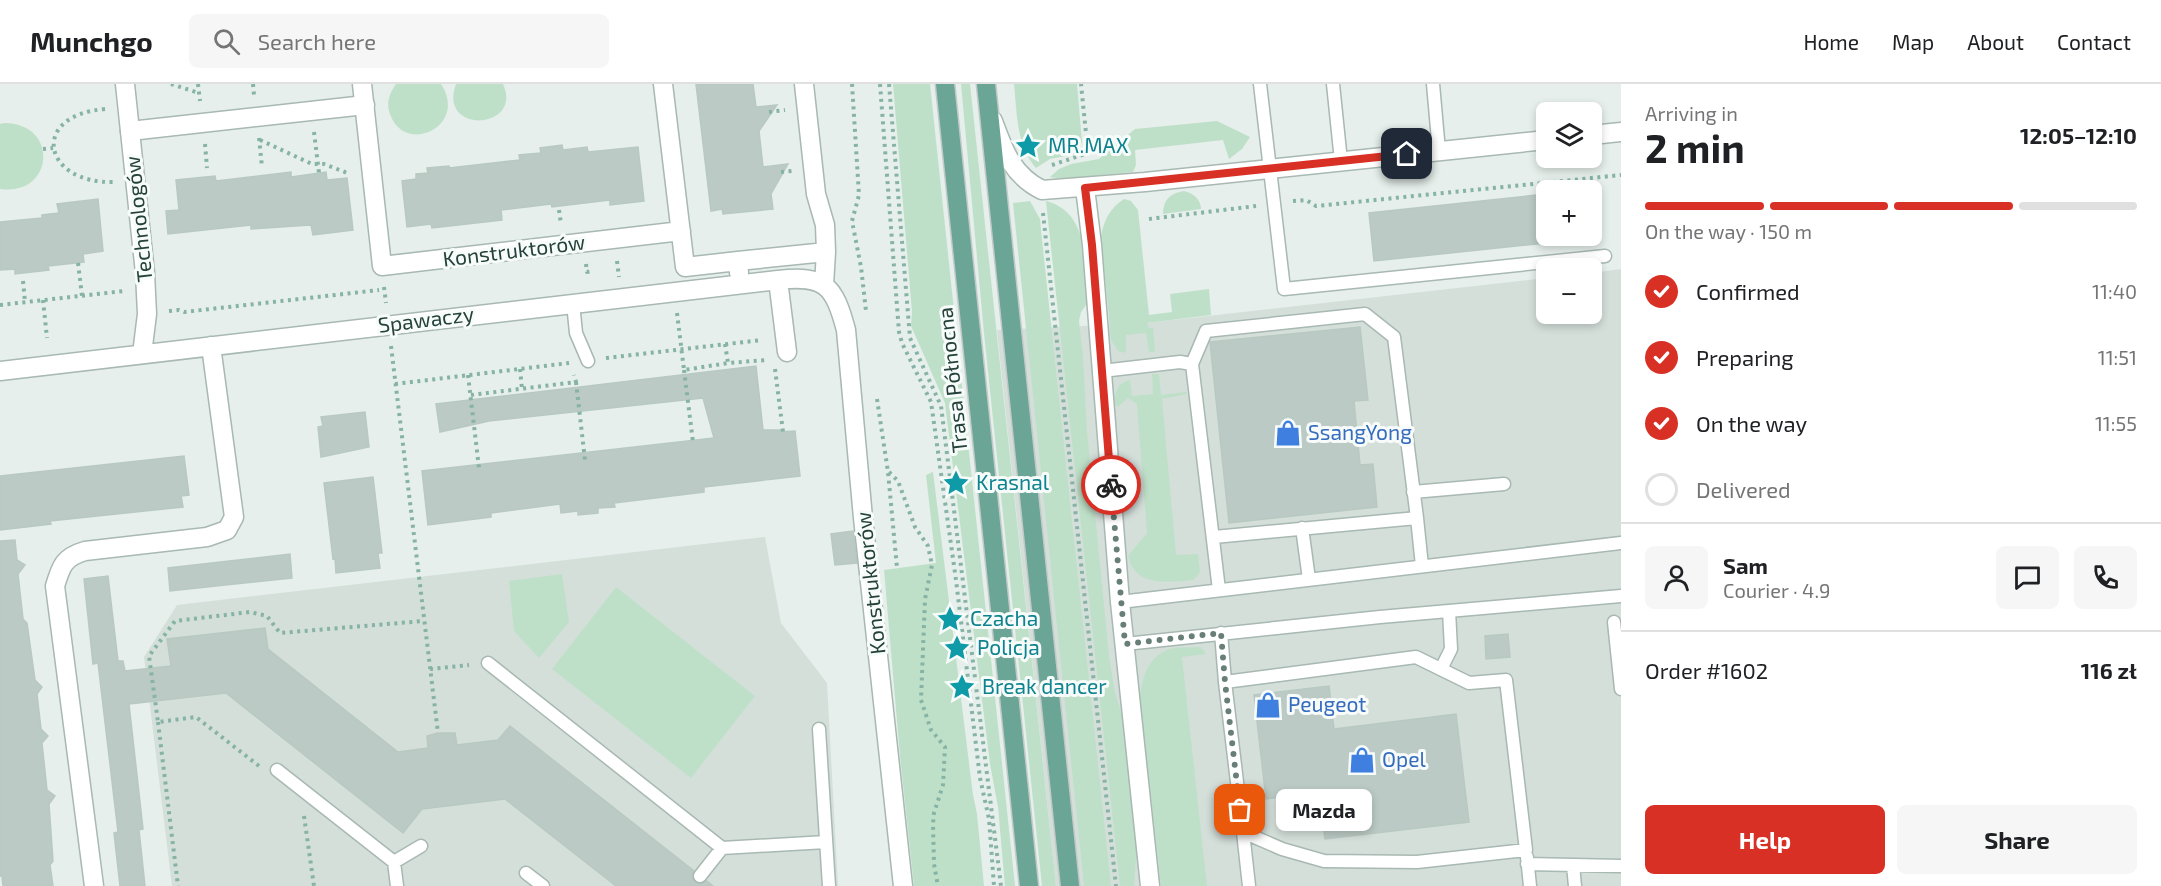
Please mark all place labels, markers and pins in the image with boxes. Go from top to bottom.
pin [1381,128,1432,179]
place icon: MR.MAX [1013,131,1043,161]
place label: MR.MAX [1048,132,1129,157]
shop icon: SsangYong [1273,418,1303,448]
place label: SsangYong [1308,419,1412,444]
place icon: Krasnal [941,468,971,498]
place label: Krasnal [976,469,1050,494]
place icon: Czacha [935,604,965,634]
place label: Czacha [970,605,1038,630]
place icon: Policja [942,633,972,663]
place label: Policja [977,634,1040,660]
place icon: Break dancer [947,672,977,702]
place label: Break dancer [982,673,1107,698]
shop icon: Peugeot [1253,690,1283,720]
place label: Peugeot [1288,691,1366,716]
shop icon: Opel [1347,745,1377,775]
place label: Opel [1382,746,1426,771]
pin [1214,784,1265,835]
callout: Mazda [1276,789,1372,831]

